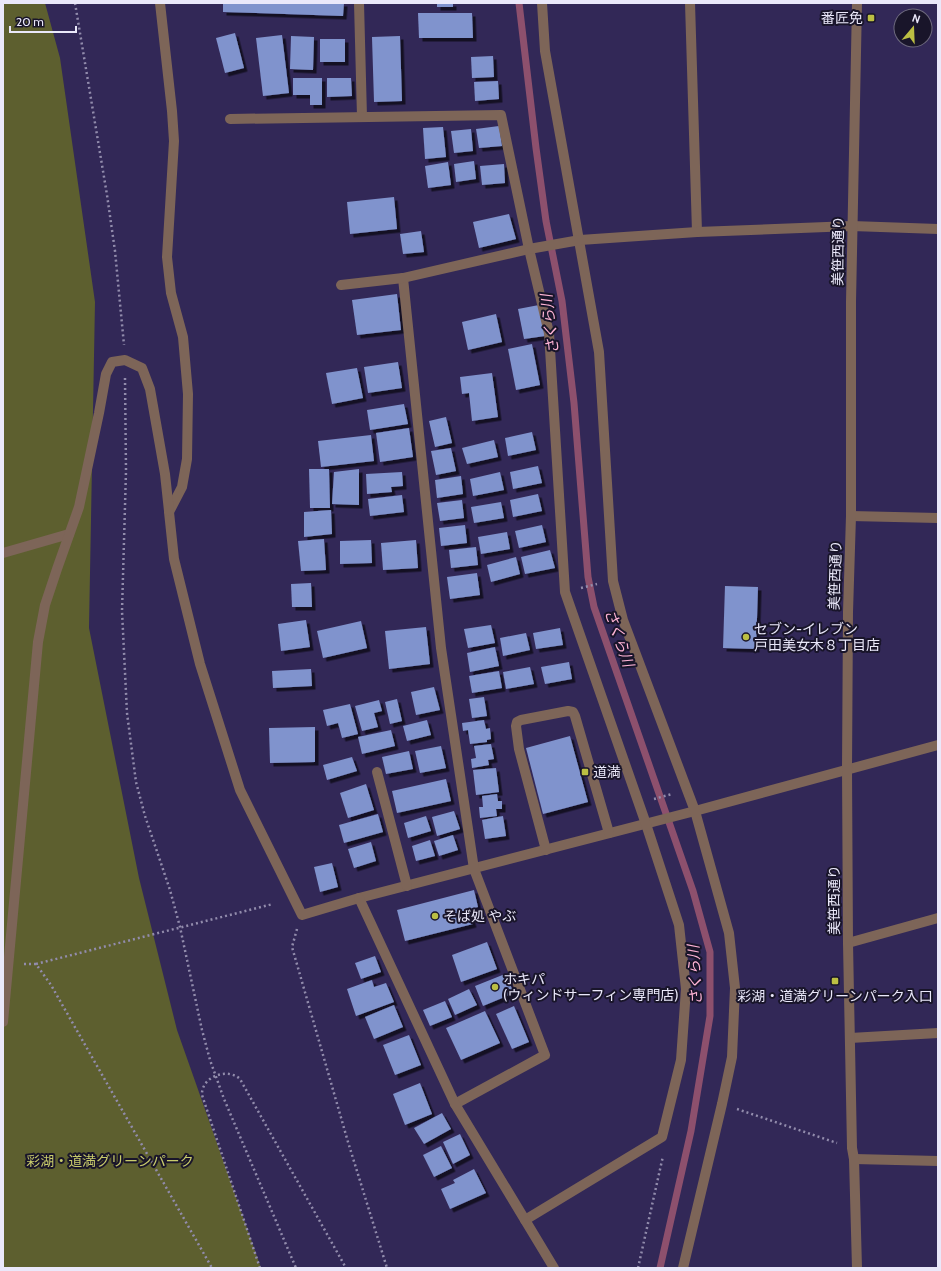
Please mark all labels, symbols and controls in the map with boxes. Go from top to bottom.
scale bar [10,8,76,34]
north arrow [893,8,933,48]
place label: 番匠免 [821,9,863,27]
text: N [910,11,922,26]
marker: 番匠免 [866,13,876,23]
text: 20 m [16,14,44,29]
street label: 美笹西通り [828,216,848,286]
water label: さくら川 [537,291,563,355]
street label: 美笹西通り [825,540,845,610]
water label: さくら川 [601,607,638,671]
place label: セブン-イレブン 戸田美女木８丁目店 [754,620,880,654]
marker: セブン-イレブン 戸田美女木８丁目店 [741,632,751,642]
place label: 道満 [593,763,621,781]
marker: 道満 [580,767,590,777]
street label: 美笹西通り [825,865,843,935]
place label: そば処 やぶ [443,907,516,925]
marker: そば処 やぶ [430,911,440,921]
water label: さくら川 [684,943,706,1005]
place label: ホキパ (ウィンドサーフィン専門店) [503,970,679,1004]
marker: 彩湖・道満グリーンパーク入口 [830,976,840,986]
marker: ホキパ (ウィンドサーフィン専門店) [490,982,500,992]
place label: 彩湖・道満グリーンパーク入口 [737,987,933,1005]
park label: 彩湖・道満グリーンパーク [26,1152,194,1170]

